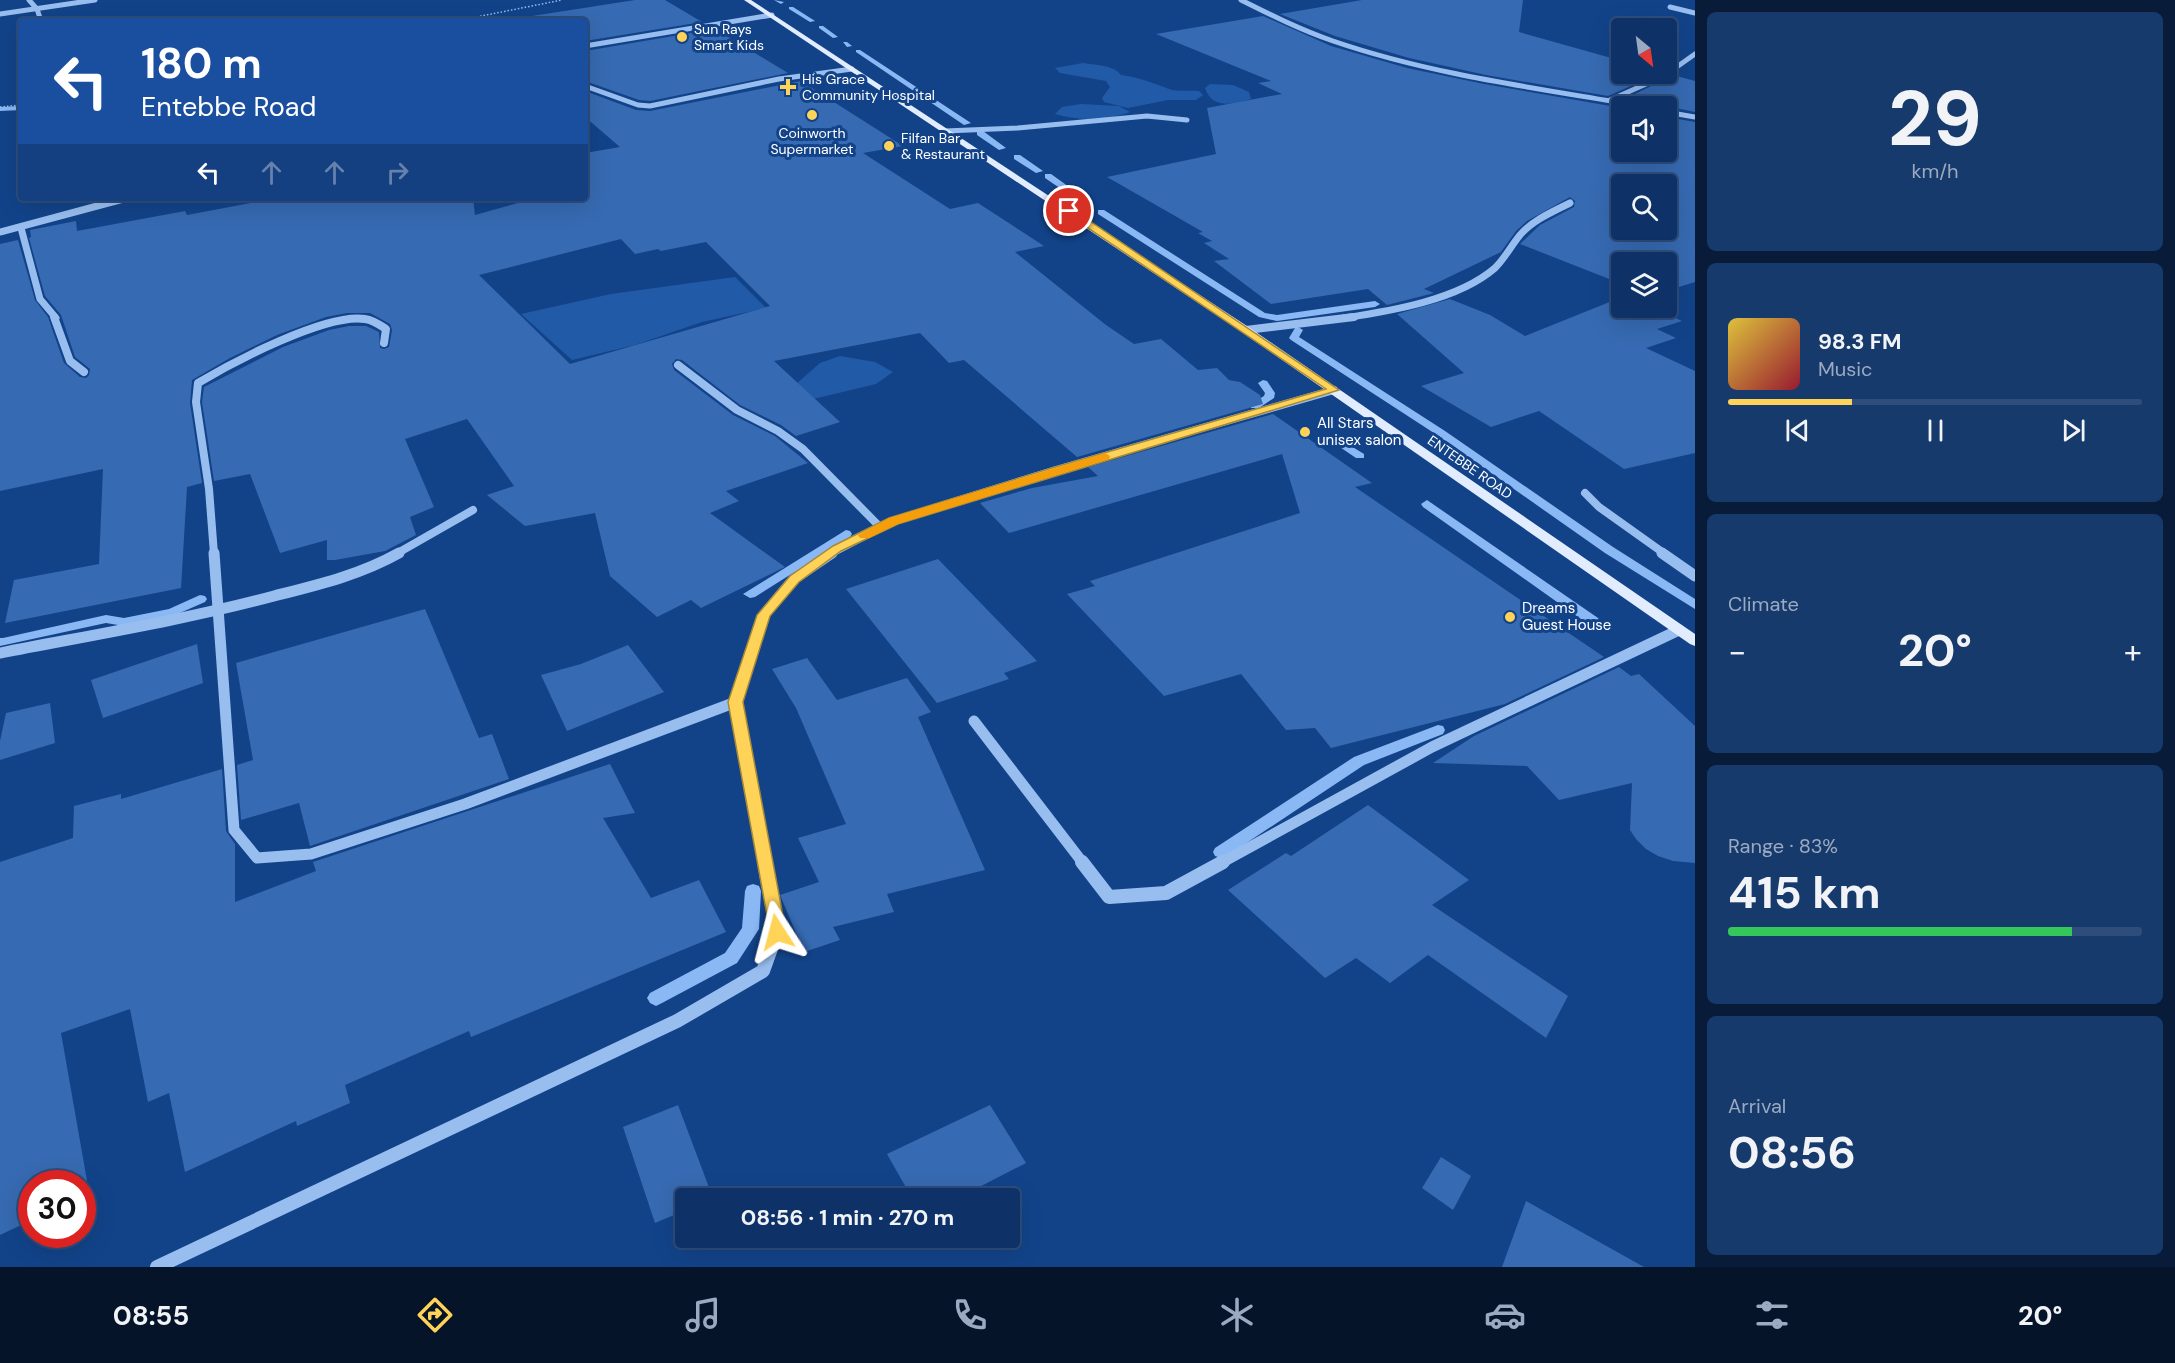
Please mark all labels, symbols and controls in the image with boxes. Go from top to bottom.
north arrow [1611,18,1677,84]
map controls [1611,18,1677,318]
place label: Sun Rays Smart Kids [694,20,764,54]
marker: Sun Rays Smart Kids [675,30,689,44]
text: 180 m [141,36,262,91]
icon: left [42,42,120,120]
text: 29 [1888,68,1982,169]
place label: His Grace Community Hospital [802,70,935,104]
marker: His Grace Community Hospital [779,78,797,96]
text: Entebbe Road [141,89,316,124]
button: sound [1611,96,1677,162]
marker: Coinworth Supermarket [805,108,819,122]
place label: Coinworth Supermarket [770,124,854,158]
place label: Filfan Bar & Restaurant [901,129,985,163]
marker: Filfan Bar & Restaurant [882,139,896,153]
icon: left [192,156,225,189]
icon: ahead [255,156,288,189]
icon: ahead [318,156,351,189]
icon: right [381,156,414,189]
text: km/h [1911,158,1959,184]
button: search [1611,174,1677,240]
pin [1043,185,1094,236]
icon: arrive [1052,194,1085,227]
button: layers [1611,252,1677,318]
text: 98.3 FM [1818,327,1901,356]
text: Music [1818,356,1873,382]
place label: All Stars unisex salon [1317,413,1401,450]
icon: previous [1781,414,1814,447]
icon: pause [1919,414,1952,447]
icon: next [2057,414,2090,447]
marker: All Stars unisex salon [1298,425,1312,439]
street label: ENTEBBE ROAD [1424,431,1516,503]
text: Climate [1728,591,1799,617]
place label: Dreams Guest House [1522,598,1611,635]
marker: Dreams Guest House [1503,610,1517,624]
text: 20° [1898,621,1972,680]
text: − [1728,630,1746,673]
text: + [2124,630,2142,673]
text: Range · 83% [1728,833,1838,859]
text: 415 km [1728,863,1881,922]
position arrow [745,900,809,964]
text: Arrival [1728,1093,1786,1119]
text: 08:56 [1728,1123,1856,1182]
speed limit sign: 30 [18,1170,96,1248]
text: 08:56 · 1 min · 270 m [741,1203,954,1232]
icon: directions [414,1294,456,1336]
icon: music [682,1294,724,1336]
icon: phone [949,1294,991,1336]
icon: climate [1216,1294,1258,1336]
icon: car [1484,1294,1526,1336]
icon: filters [1751,1294,1793,1336]
text: 08:55 [113,1298,189,1333]
text: 20° [2018,1298,2062,1333]

